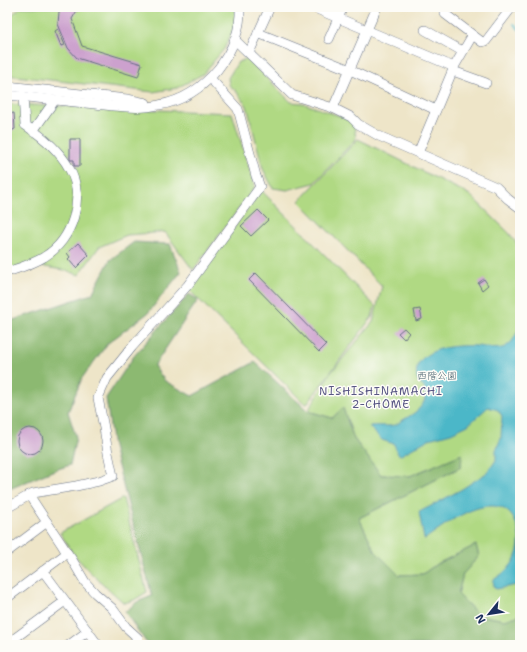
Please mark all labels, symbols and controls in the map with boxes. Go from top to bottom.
park label: 西階公園 [417,369,457,382]
district label: NISHISHINAMACHI 2-CHOME [319,384,443,412]
north arrow [469,594,509,634]
text: N [472,611,489,626]

